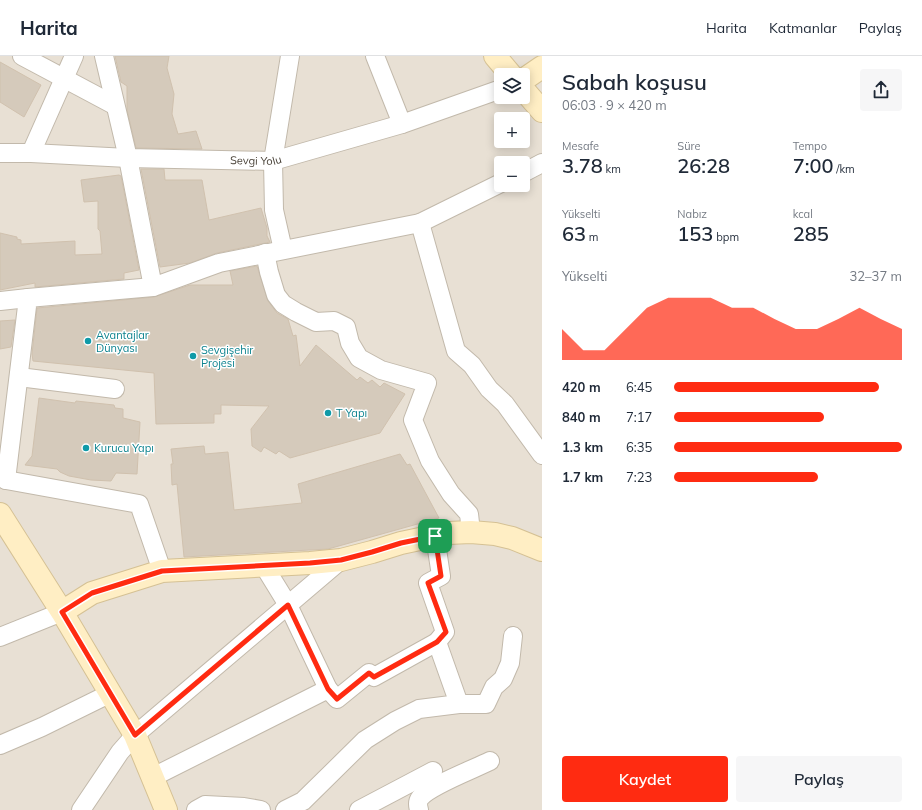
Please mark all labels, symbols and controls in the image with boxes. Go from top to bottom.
text: Harita [20,16,78,40]
text: Harita [706,19,747,37]
text: Katmanlar [769,19,837,37]
text: Paylaş [859,19,902,37]
map controls [494,68,530,192]
button: layers [494,68,530,104]
text: Sabah koşusu [562,68,707,96]
button: share [860,69,902,111]
text: 06:03 · 9 × 420 m [562,97,667,113]
button: + [494,112,530,148]
text: Mesafe [562,139,599,153]
text: Süre [677,139,700,153]
text: Tempo [793,139,827,153]
street label: Sevgi Yolu [230,152,283,168]
text: 3.78 [562,153,603,178]
text: 26:28 [677,153,730,178]
text: 7:00 [793,153,833,178]
button: − [494,156,530,192]
text: km [603,162,621,176]
text: /km [833,162,855,176]
text: Yükselti [562,207,600,221]
text: Nabız [677,207,707,221]
text: kcal [793,207,813,221]
text: 63 [562,221,586,246]
text: 153 [677,221,713,246]
text: 285 [793,221,829,246]
text: m [586,230,599,244]
text: bpm [713,230,739,244]
text: Yükselti [562,268,607,284]
text: 32–37 m [849,268,902,284]
place label: Avantajlar Dünyası [96,328,149,355]
marker: Avantajlar Dünyası [83,336,93,346]
place label: Sevgişehir Projesi [201,343,253,370]
marker: Sevgişehir Projesi [188,351,198,361]
text: 420 m [562,379,601,395]
text: 6:45 [626,379,652,395]
place label: T Yapı [336,406,367,420]
marker: T Yapı [323,408,333,418]
text: 840 m [562,409,601,425]
text: 7:17 [626,409,652,425]
text: 1.3 km [562,439,603,455]
text: 6:35 [626,439,652,455]
place label: Kurucu Yapı [94,441,154,455]
marker: Kurucu Yapı [81,443,91,453]
text: 1.7 km [562,469,603,485]
text: 7:23 [626,469,652,485]
pin [418,519,452,553]
icon: arrive [424,525,446,547]
button: Kaydet [562,756,728,802]
button: Paylaş [736,756,902,802]

